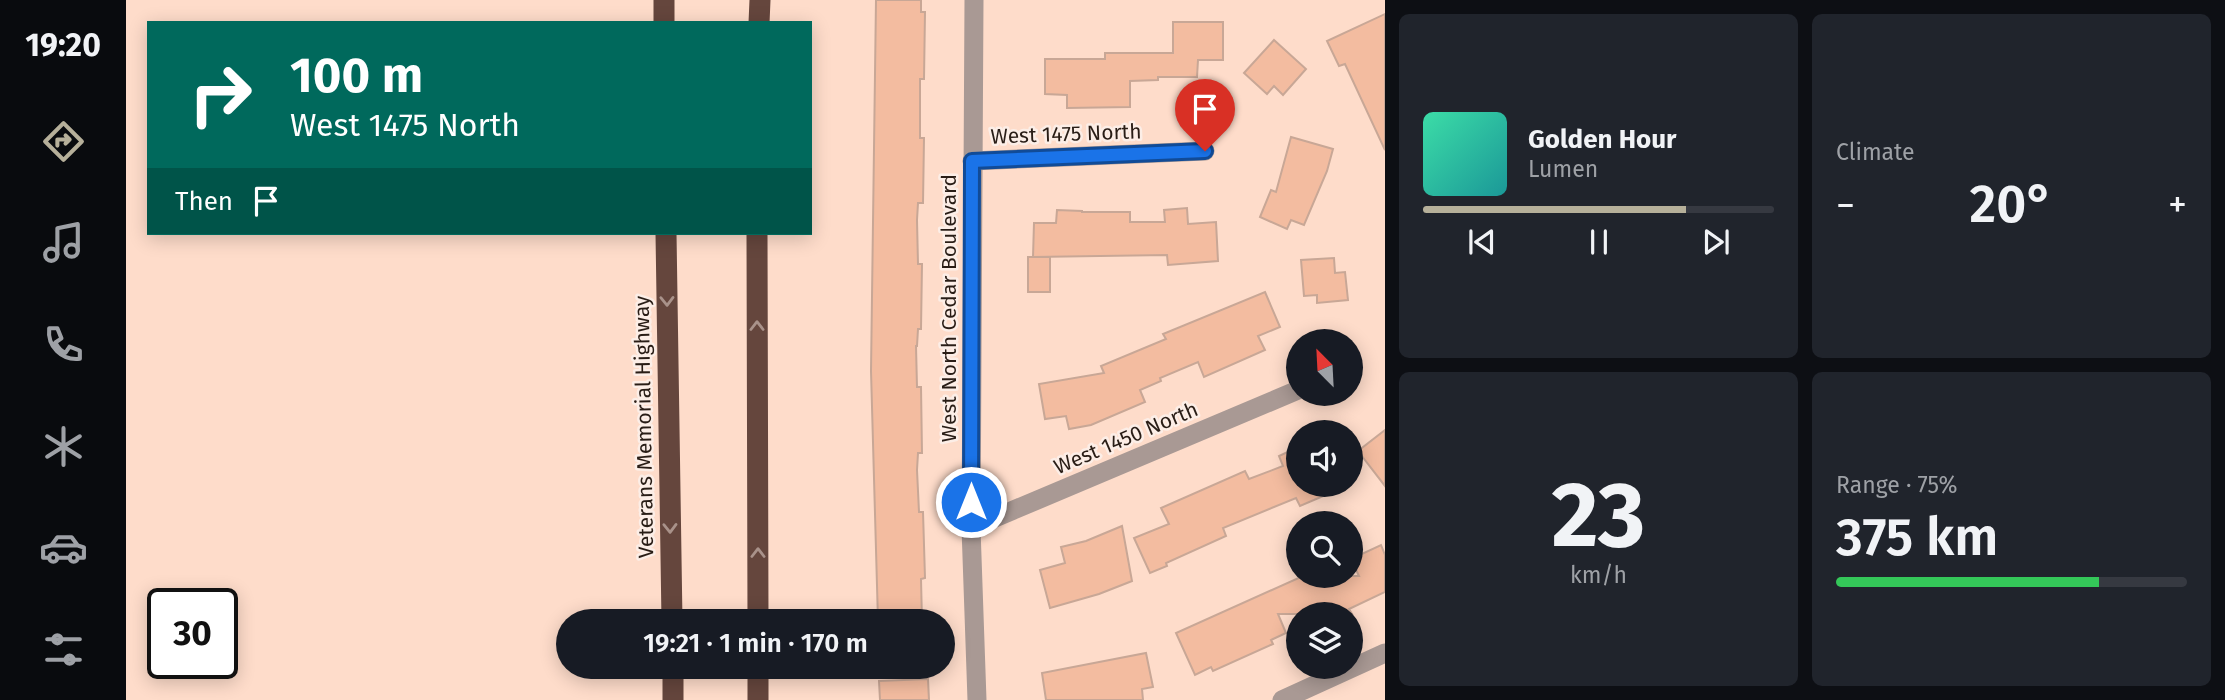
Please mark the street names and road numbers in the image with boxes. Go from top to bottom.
street label: West 1475 North [990,118,1142,150]
street label: West North Cedar Boulevard [936,174,962,442]
street label: Veterans Memorial Highway [629,295,659,558]
street label: West 1450 North [1050,396,1202,480]

